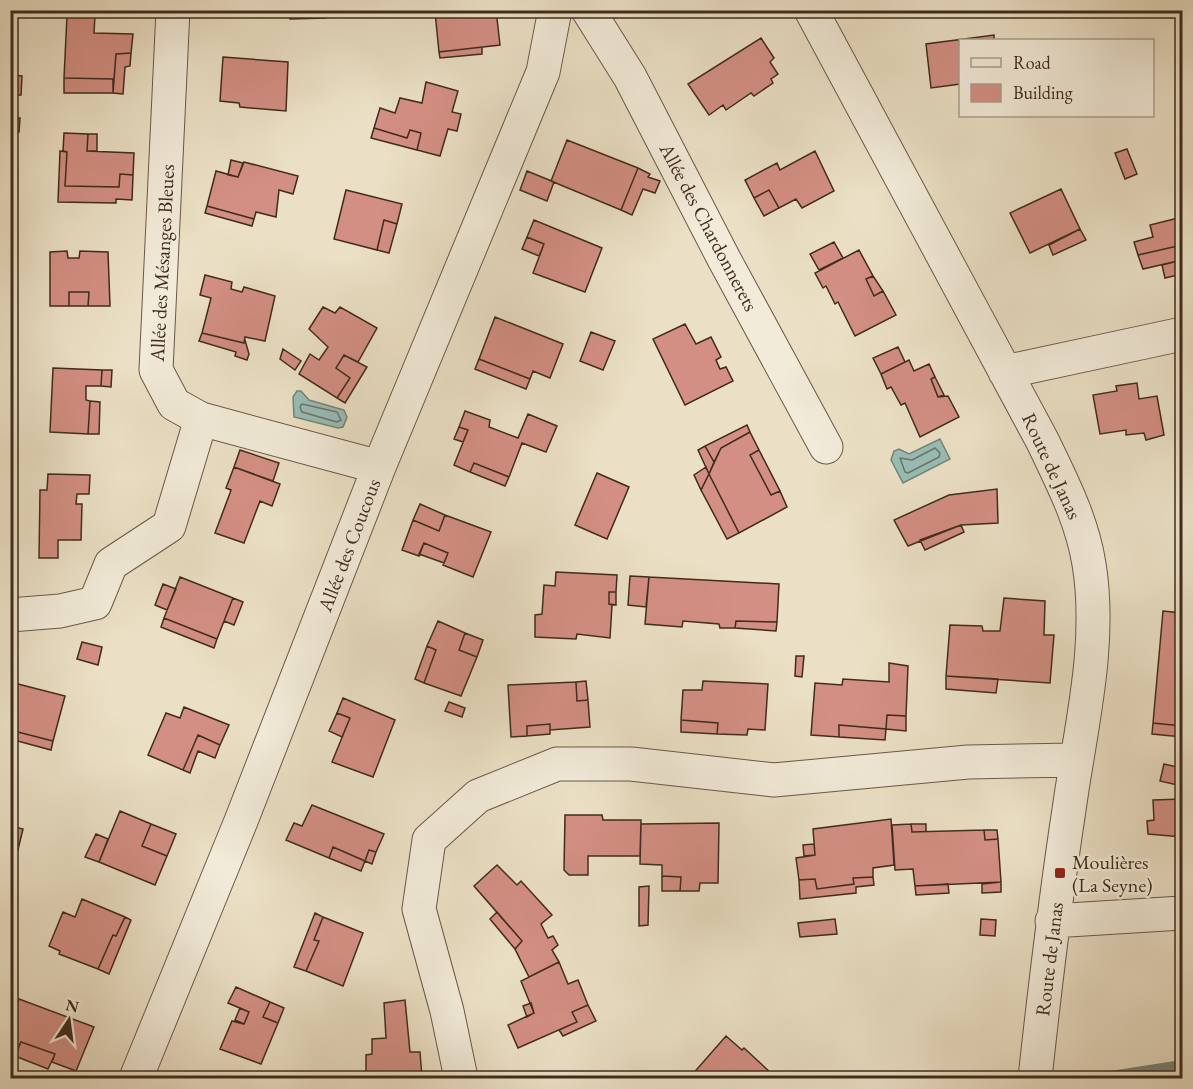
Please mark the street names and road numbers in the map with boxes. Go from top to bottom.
street label: Allée des Chardonnerets [653,138,764,315]
street label: Allée des Mésanges Bleues [144,164,180,363]
street label: Route de Janas [1016,409,1088,523]
street label: Allée des Coucous [311,475,386,616]
street label: Route de Janas [1029,901,1069,1017]

